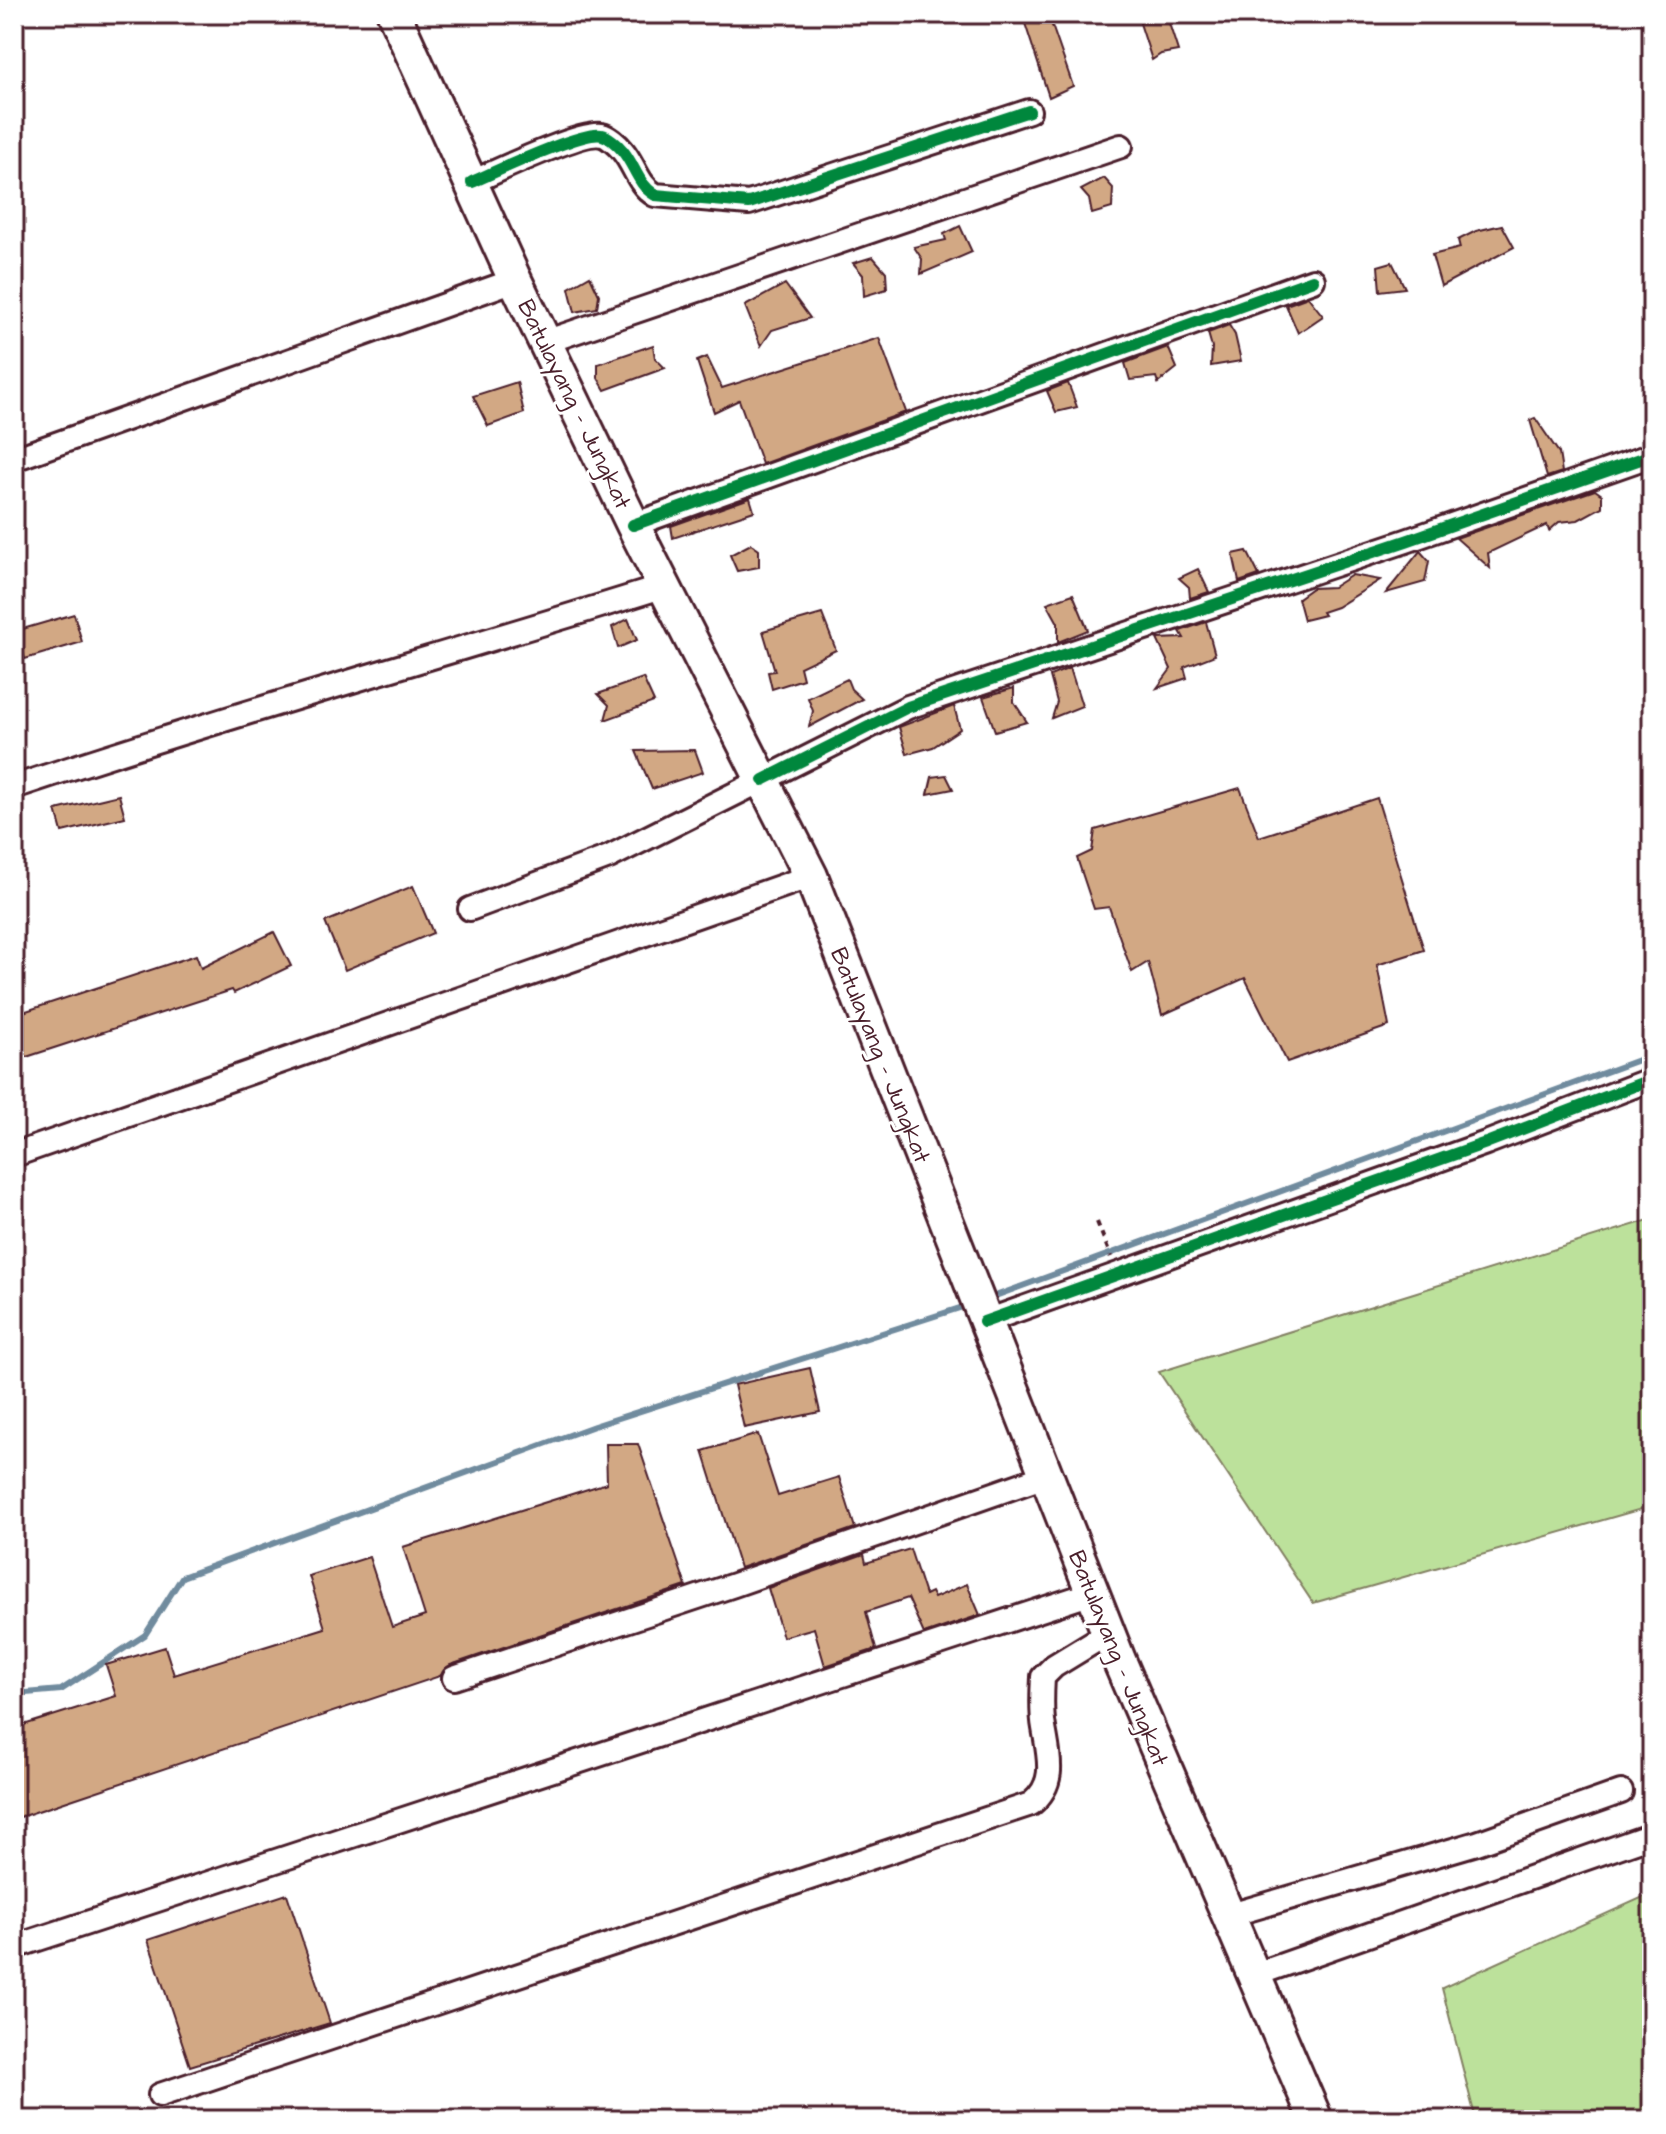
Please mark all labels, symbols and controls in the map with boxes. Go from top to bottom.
street label: Batulayang - Jungkat [508,294,640,516]
street label: Batulayang - Jungkat [820,943,939,1169]
street label: Batulayang - Jungkat [1058,1546,1177,1772]

